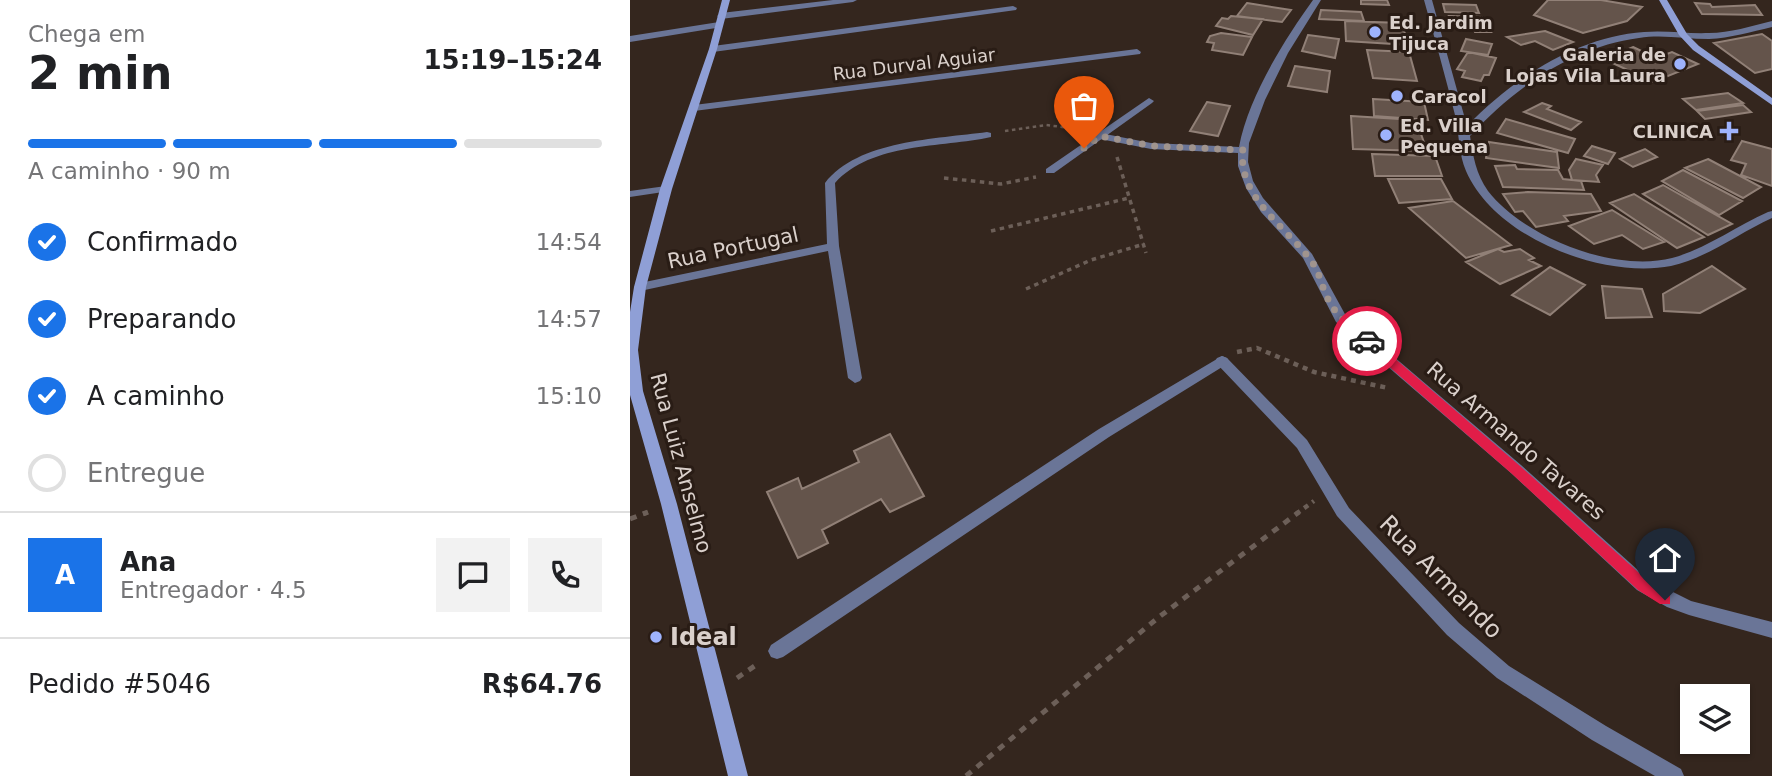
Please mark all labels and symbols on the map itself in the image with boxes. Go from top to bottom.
place label: Ed. Jardim Tijuca [1389,12,1493,54]
marker: Ed. Jardim Tijuca [1367,24,1383,40]
street label: Rua Durval Aguiar [832,44,997,84]
place label: Galeria de Lojas Vila Laura [1505,44,1666,86]
marker: Galeria de Lojas Vila Laura [1672,56,1688,72]
pin [1054,76,1114,148]
place label: Caracol [1411,86,1487,107]
marker: Caracol [1389,88,1405,104]
place label: Ed. Villa Pequena [1400,115,1488,157]
place label: CLINICA [1633,121,1713,142]
marker: CLINICA [1719,121,1739,141]
marker: Ed. Villa Pequena [1378,127,1394,143]
street label: Rua Portugal [665,222,801,274]
courier [1332,306,1402,376]
street label: Rua Armando Tavares [1422,357,1610,525]
street label: Rua Luiz Anselmo [645,370,717,556]
street label: Rua Armando [1374,510,1508,644]
pin [1635,528,1695,600]
place label: Ideal [670,623,737,651]
marker: Ideal [648,629,664,645]

